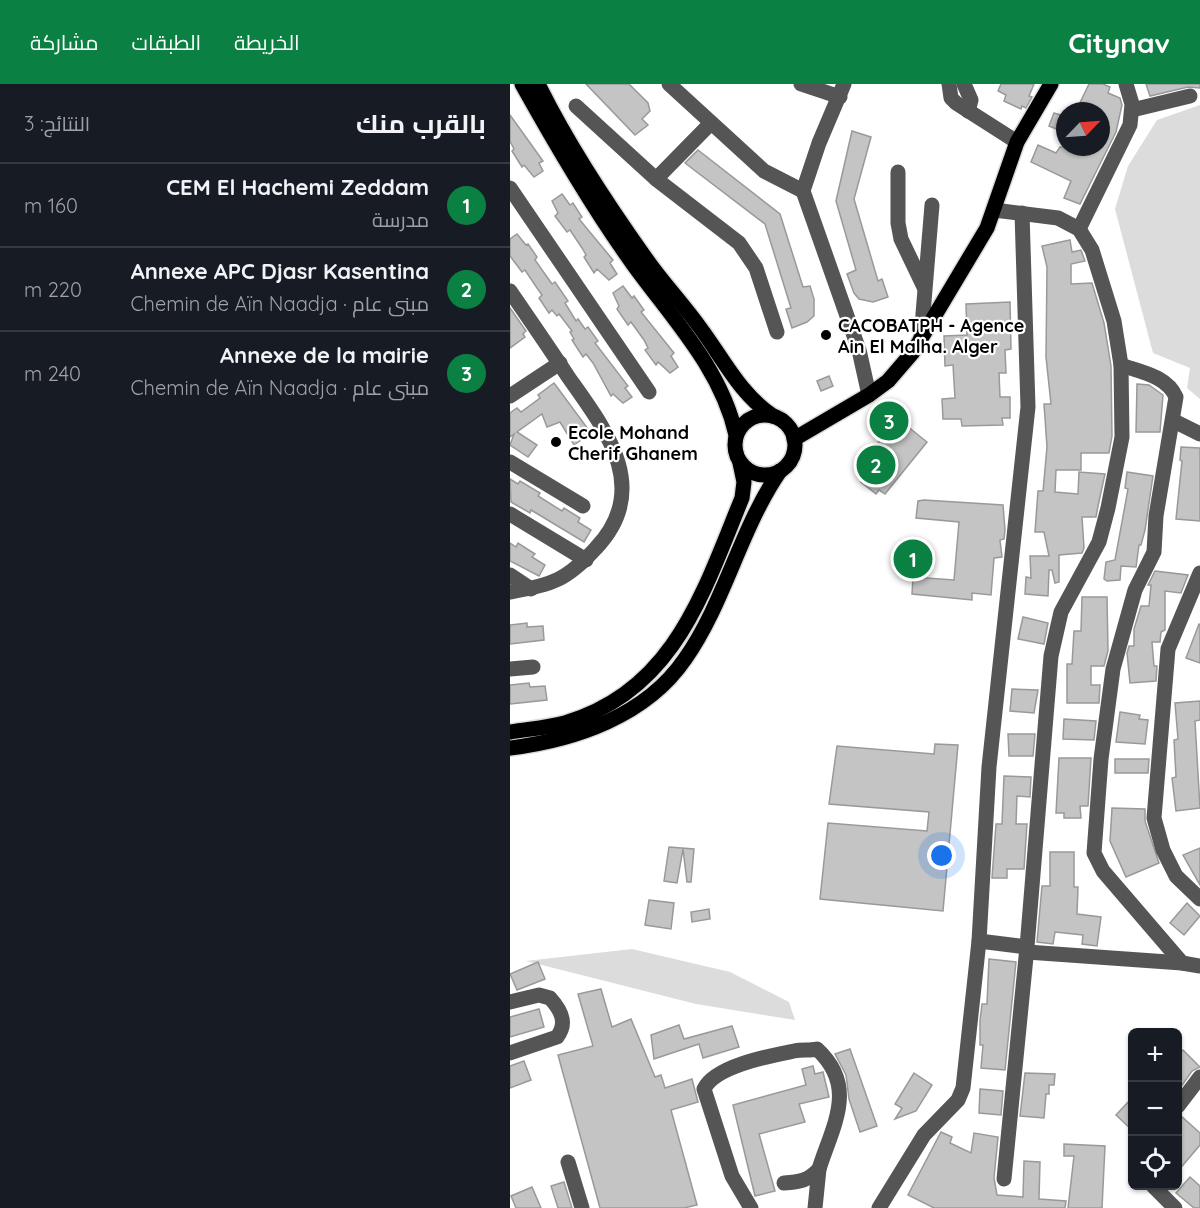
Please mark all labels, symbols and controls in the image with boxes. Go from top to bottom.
text: Citynav [1068,25,1170,60]
text: مشاركة [30,29,99,55]
text: الطبقات [132,29,201,55]
text: الخريطة [234,29,300,55]
north arrow [1056,102,1110,156]
text: بالقرب منك [356,107,486,140]
text: النتائج: 3 [24,111,90,136]
text: CEM El Hachemi Zeddam [166,173,429,201]
text: 160 m [24,193,78,218]
text: 1 [463,193,470,218]
text: مدرسة [372,207,429,232]
text: Annexe APC Djasr Kasentina [131,257,429,285]
text: 220 m [24,277,82,302]
text: 2 [461,277,472,302]
text: مبنى عام · Chemin de Aïn Naadja [130,291,429,316]
place label: CACOBATPH - Agence Ain El Malha. Alger [838,314,1024,358]
marker: CACOBATPH - Agence Ain El Malha. Alger [819,328,833,342]
text: Annexe de la mairie [220,341,429,369]
text: 240 m [24,361,81,386]
text: 3 [461,361,472,386]
text: مبنى عام · Chemin de Aïn Naadja [130,375,429,400]
pin: 3 [870,398,908,444]
place label: Ecole Mohand Cherif Ghanem [568,421,698,465]
marker: Ecole Mohand Cherif Ghanem [549,435,563,449]
pin: 2 [856,442,896,488]
pin: 1 [894,536,932,582]
your location [927,841,956,870]
map controls [1128,1028,1182,1190]
button: + [1128,1028,1182,1082]
button: − [1128,1082,1182,1136]
button: locate [1128,1136,1182,1190]

